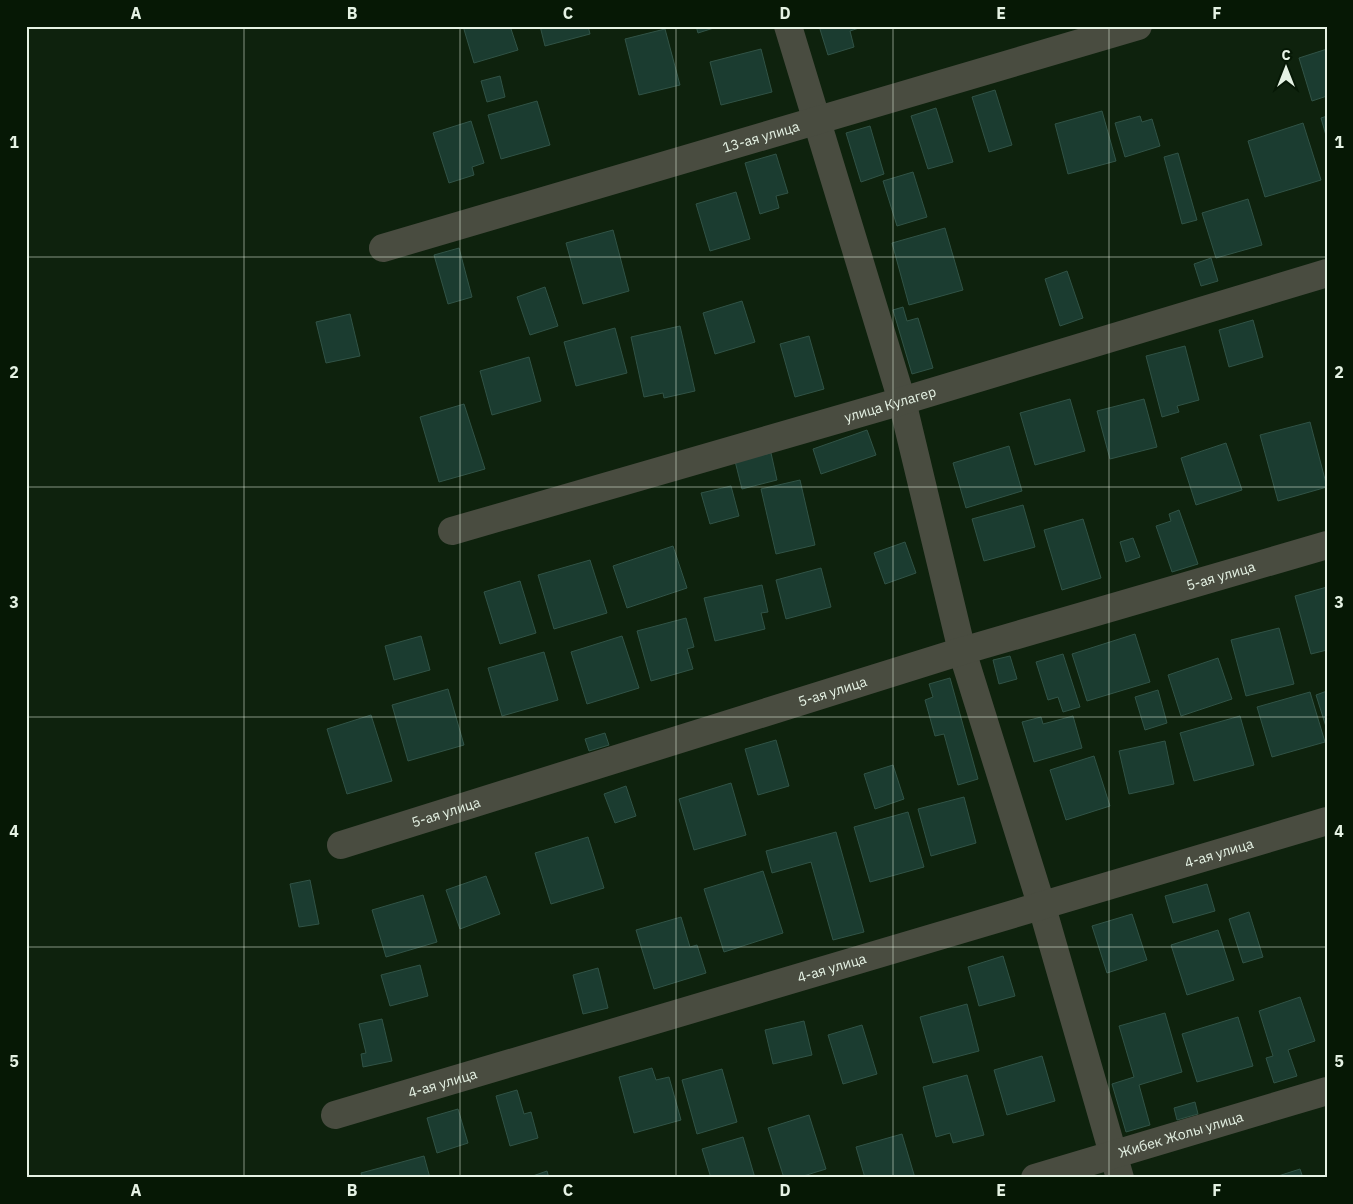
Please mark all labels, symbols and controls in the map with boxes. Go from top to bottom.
text: A [131,3,142,23]
text: B [347,3,358,23]
text: C [563,3,573,23]
text: D [779,3,791,23]
text: E [996,3,1006,23]
text: F [1212,3,1222,23]
north arrow [1260,42,1310,92]
text: С [1281,46,1291,64]
street label: 13-ая улица [720,117,802,157]
text: 1 [9,132,19,152]
text: 1 [1334,132,1344,152]
text: 2 [9,362,19,382]
text: 2 [1334,362,1344,382]
street label: улица Кулагер [842,382,938,426]
street label: 5-ая улица [1184,557,1258,594]
text: 3 [9,592,19,612]
text: 3 [1334,592,1344,612]
street label: 5-ая улица [796,672,870,711]
street label: 5-ая улица [409,793,483,831]
text: 4 [9,821,19,841]
text: 4 [1334,821,1344,841]
street label: 4-ая улица [1182,834,1256,872]
street label: 4-ая улица [795,949,869,987]
text: 5 [9,1051,19,1071]
text: 5 [1334,1051,1344,1071]
street label: 4-ая улица [406,1064,480,1102]
street label: Жибек Жолы улица [1116,1107,1246,1162]
text: A [131,1180,142,1200]
text: B [347,1180,358,1200]
text: C [563,1180,573,1200]
text: D [779,1180,791,1200]
text: E [996,1180,1006,1200]
text: F [1212,1180,1222,1200]

